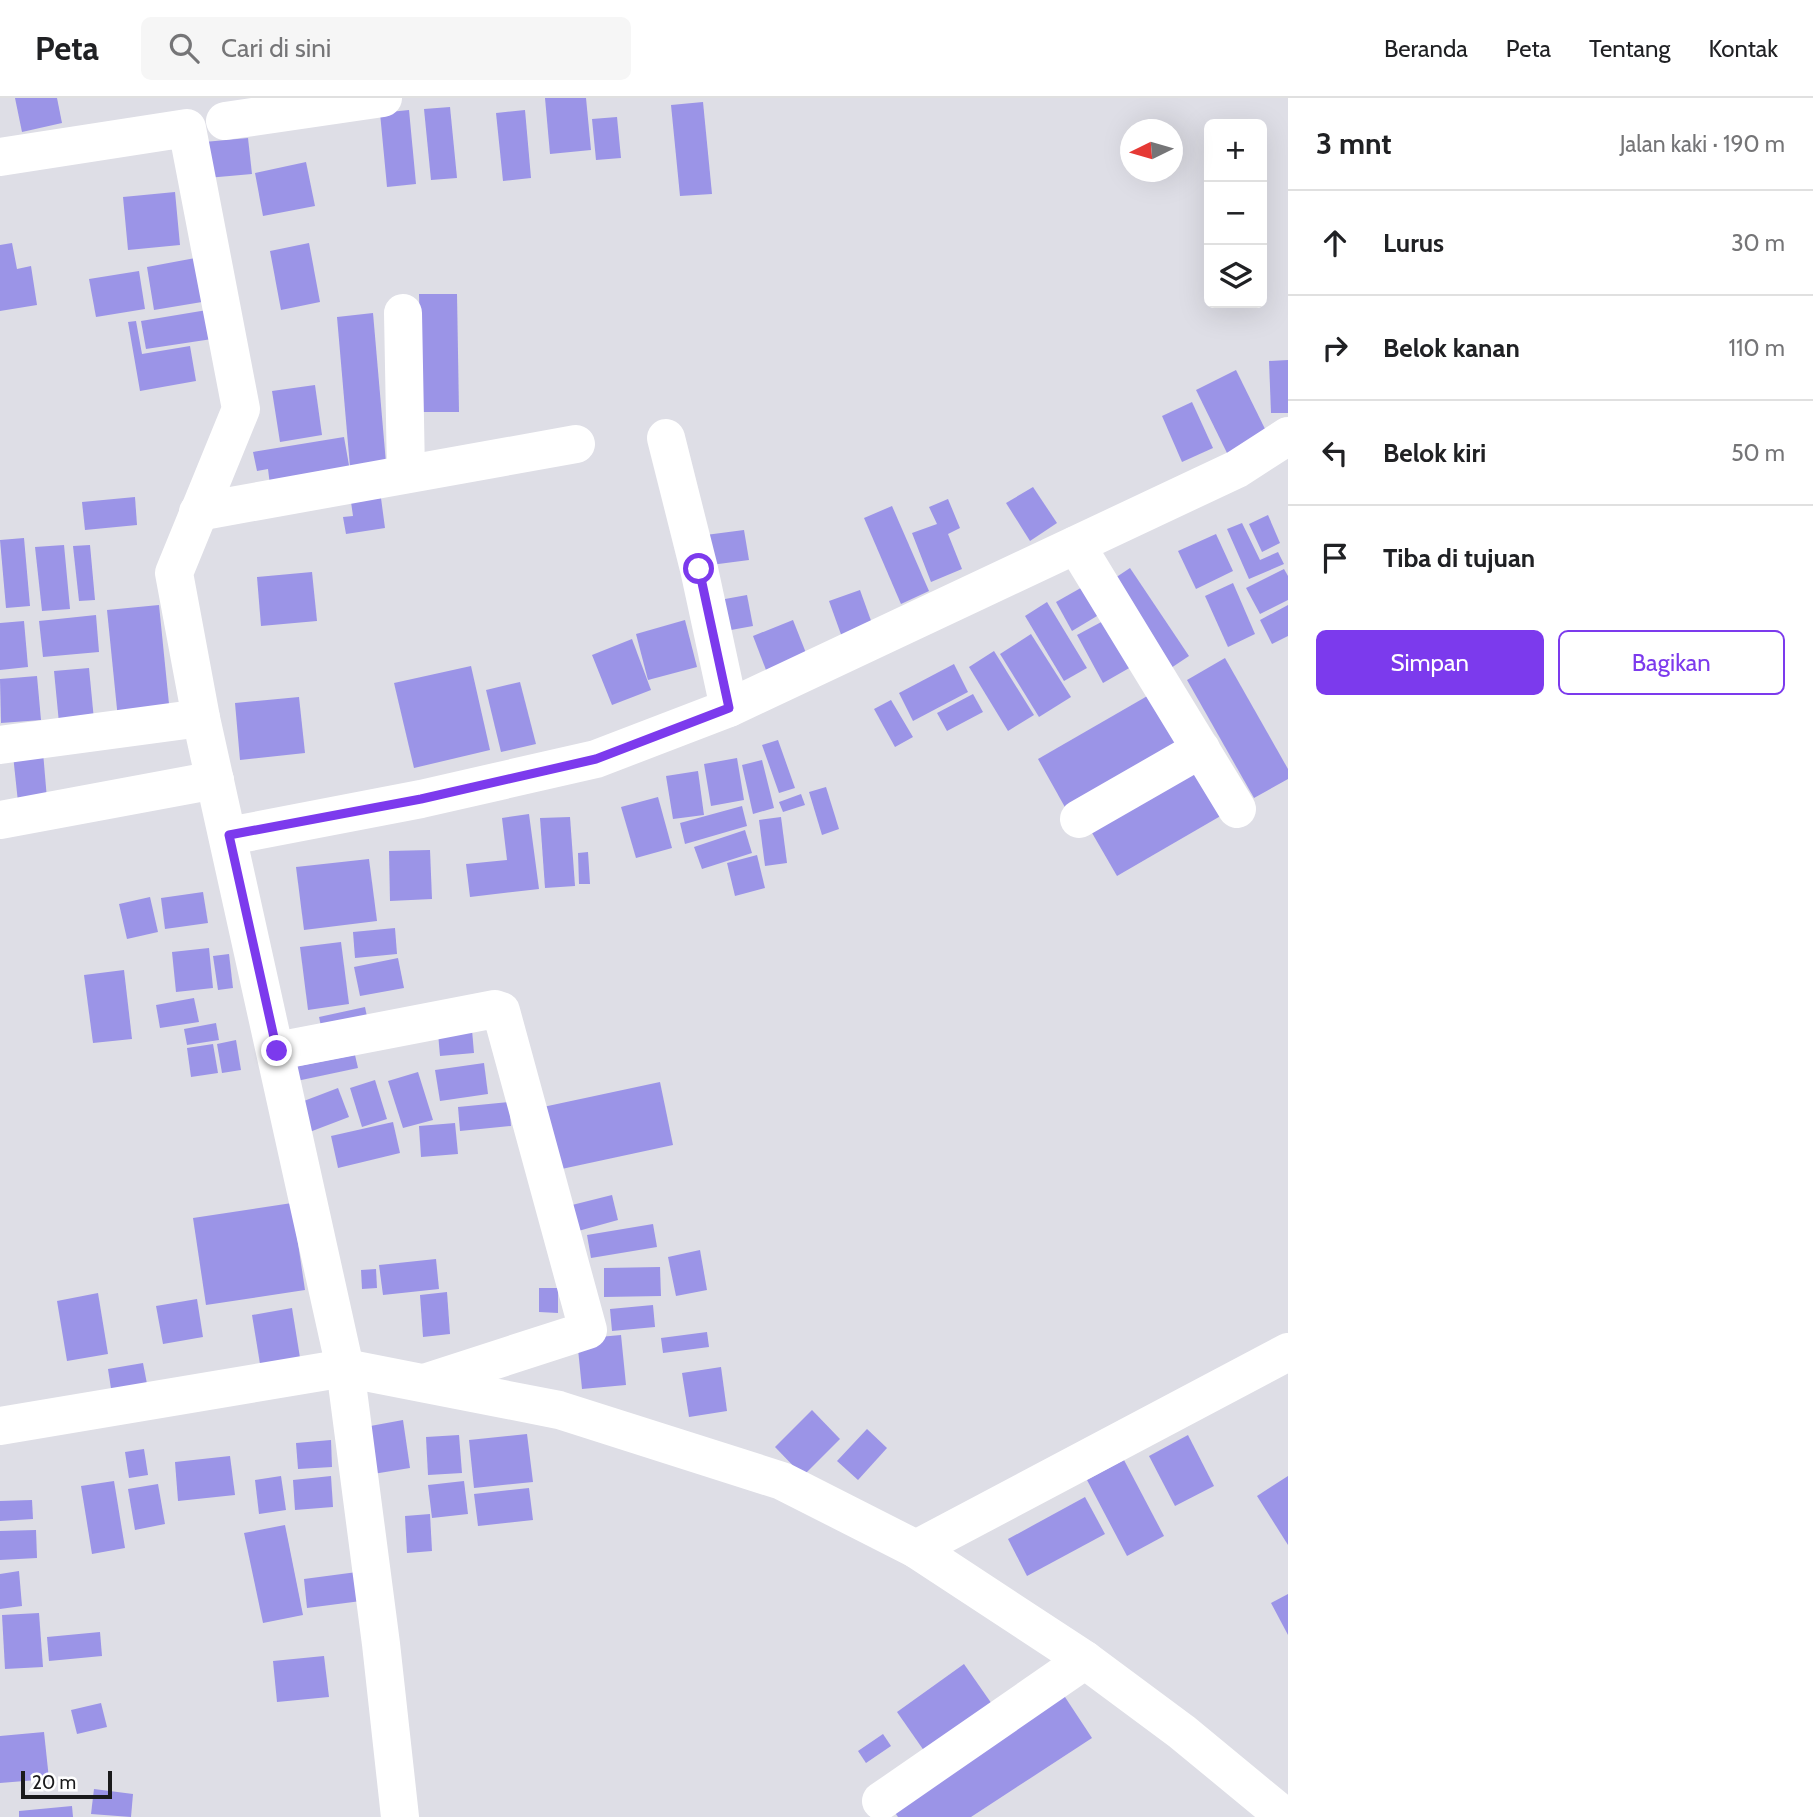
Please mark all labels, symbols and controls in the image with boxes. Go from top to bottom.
search box [141,17,631,80]
text: Peta [35,28,99,68]
icon: search [165,29,203,67]
text: Cari di sini [221,32,331,64]
text: Beranda [1384,34,1468,63]
text: Peta [1506,34,1551,63]
text: Tentang [1589,34,1670,63]
text: Kontak [1708,34,1778,63]
north arrow [1120,119,1183,182]
map controls [1204,119,1267,308]
button: + [1204,119,1267,182]
text: 3 mnt [1316,125,1392,162]
text: Jalan kaki · 190 m [1620,130,1785,158]
button: − [1204,182,1267,245]
icon: ahead [1316,224,1354,262]
text: Lurus [1383,227,1444,259]
text: 30 m [1731,229,1785,257]
button: layers [1204,245,1267,308]
icon: right [1316,329,1354,367]
text: Belok kanan [1383,332,1520,364]
text: 110 m [1729,334,1785,362]
icon: left [1316,434,1354,472]
text: Belok kiri [1383,437,1486,469]
text: 50 m [1731,439,1785,467]
icon: arrive [1316,539,1354,577]
text: Tiba di tujuan [1383,542,1535,574]
route start [683,553,714,584]
button: Simpan [1316,630,1544,695]
button: Bagikan [1558,630,1785,695]
route end [261,1035,292,1066]
scale bar [21,1768,112,1800]
text: 20 m [32,1771,76,1794]

